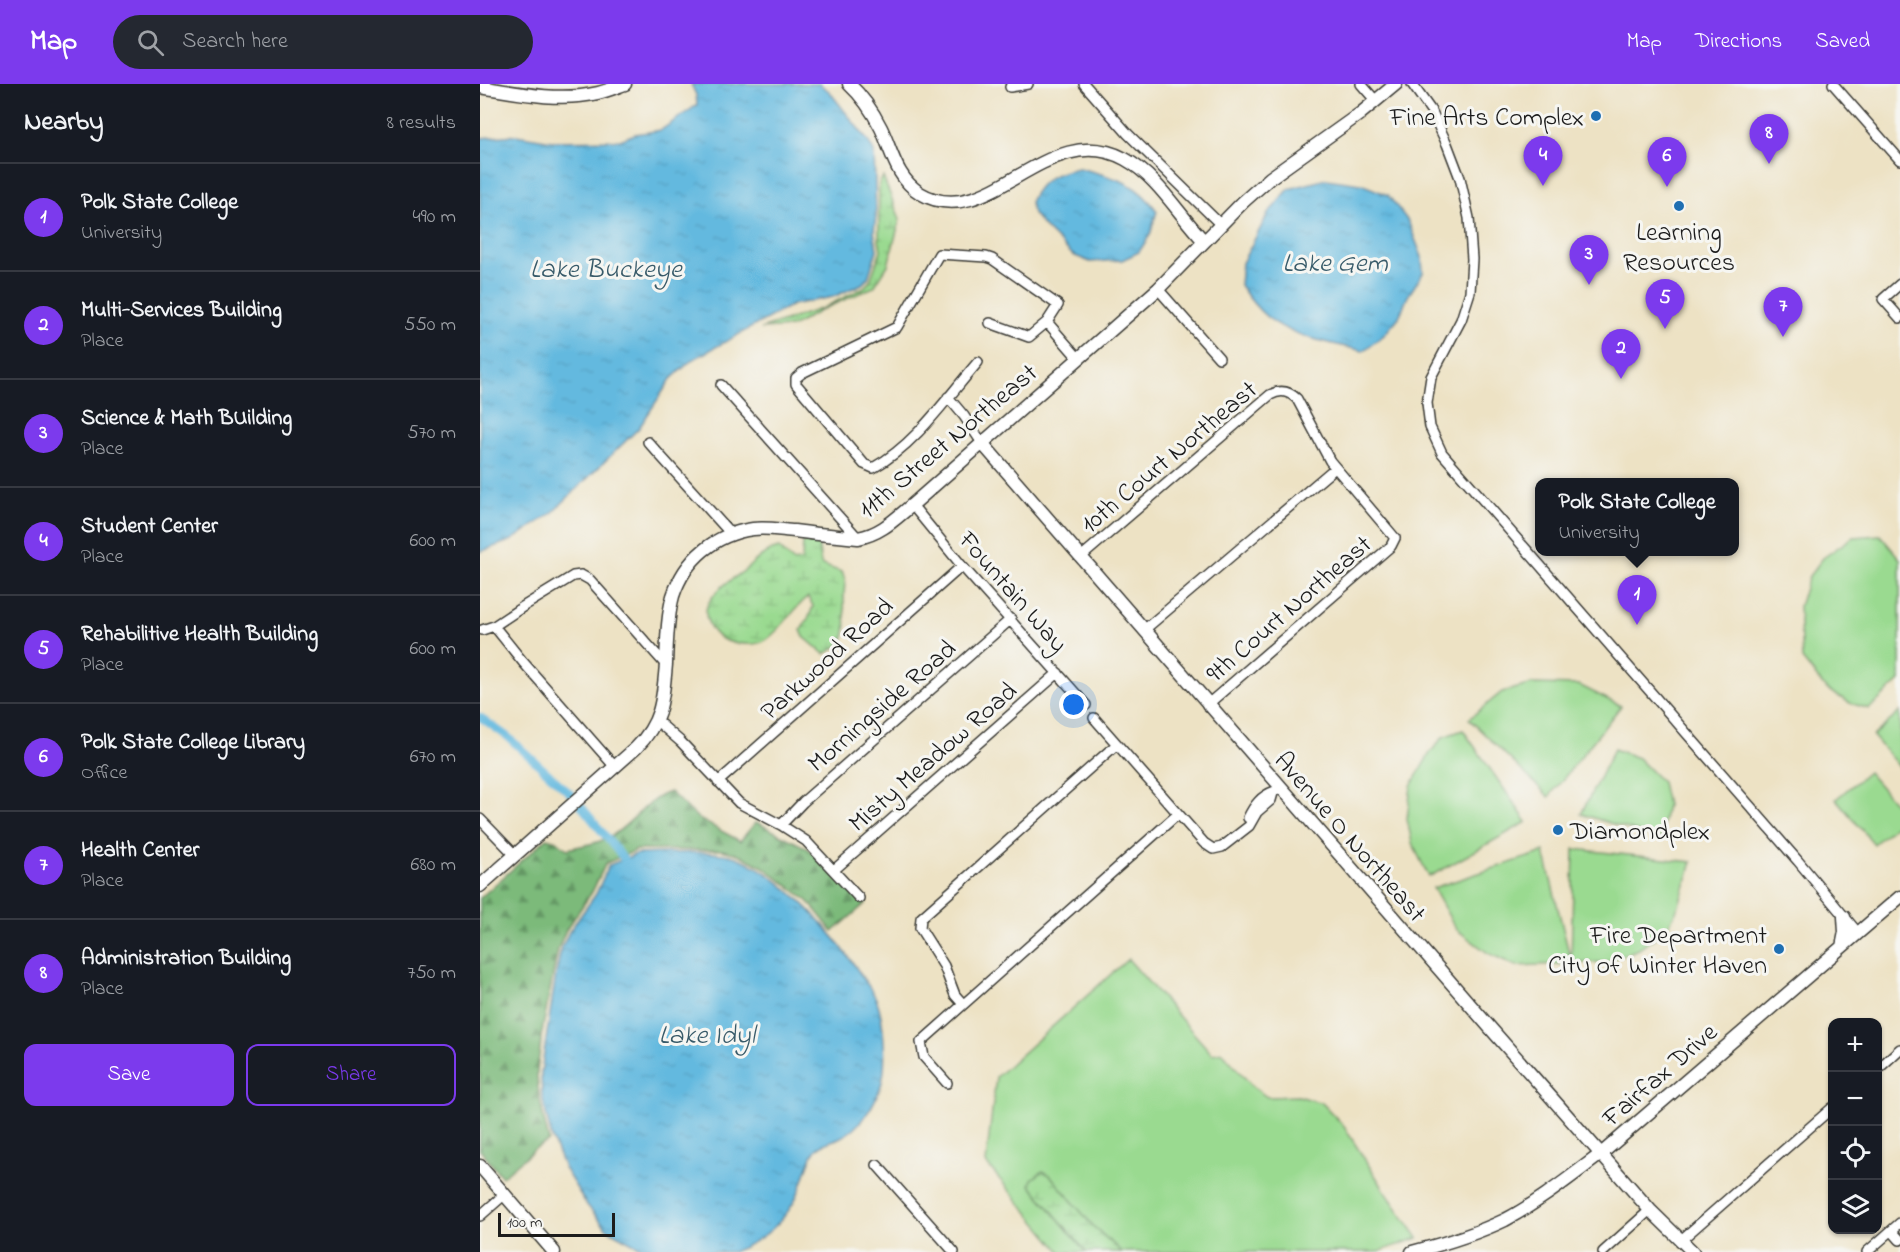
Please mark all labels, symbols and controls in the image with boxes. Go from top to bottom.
search box [113,15,533,69]
text: Map [30,22,77,63]
icon: search [134,26,167,59]
text: Search here [182,26,288,58]
text: Map [1626,27,1662,57]
text: Directions [1695,27,1782,57]
text: Saved [1815,27,1870,57]
place label: Fine Arts Complex [1389,100,1584,138]
text: Nearby [24,104,103,142]
text: 8 results [387,109,456,138]
marker: Fine Arts Complex [1589,109,1603,123]
pin: 8 [1750,115,1788,164]
pin: 4 [1524,136,1562,186]
pin: 6 [1648,138,1686,187]
text: Polk State College [81,187,238,219]
marker: Learning Resources [1672,199,1686,213]
text: 1 [40,203,47,232]
text: 490 m [413,203,456,232]
place label: Learning Resources [1623,215,1735,283]
text: University [81,219,162,248]
pin: 3 [1570,236,1608,285]
water label: Lake Gem [1282,245,1389,284]
water label: Lake Buckeye [530,251,684,290]
pin: 5 [1646,280,1684,329]
pin: 7 [1764,288,1802,337]
text: Multi-Services Building [81,295,282,327]
text: 2 [39,311,48,340]
text: 550 m [404,311,456,340]
text: Place [81,327,123,356]
pin: 2 [1602,330,1640,379]
street label: 11th Street Northeast [851,356,1047,529]
street label: 10th Court Northeast [1073,373,1267,544]
text: Science & Math BUilding [81,403,292,435]
text: 3 [39,419,48,448]
text: 570 m [407,419,456,448]
text: Place [81,435,123,464]
popup [1535,478,1739,556]
text: Polk State College [1558,487,1716,519]
text: Student Center [81,511,218,543]
text: University [1558,519,1640,548]
street label: Fountain Way [947,523,1076,662]
text: 4 [39,527,48,556]
text: 600 m [409,527,456,556]
street label: 9th Court Northeast [1199,527,1382,693]
text: Place [81,543,123,572]
pin: 1 [1618,576,1656,625]
street label: Parkwood Road [753,589,904,731]
text: Rehabilitive Health Building [81,619,318,651]
street label: Morningside Road [800,631,966,783]
text: 5 [38,635,49,664]
text: 600 m [409,635,456,664]
text: Place [81,651,123,680]
street label: Misty Meadow Road [841,674,1027,843]
your location [1059,690,1088,719]
text: Polk State College Library [81,727,305,759]
text: 6 [39,743,48,772]
text: 670 m [410,743,456,772]
street label: Avenue O Northeast [1264,744,1434,932]
text: Office [81,759,127,788]
place label: Diamondplex [1569,814,1710,852]
marker: Diamondplex [1551,823,1565,837]
text: Health Center [81,835,199,867]
text: 7 [39,851,48,880]
text: 680 m [411,851,456,880]
text: Place [81,867,123,896]
place label: Fire Department City of Winter Haven [1548,918,1767,986]
marker: Fire Department City of Winter Haven [1772,942,1786,956]
text: Administration Building [81,943,291,975]
text: 8 [40,959,47,988]
text: 750 m [407,959,456,988]
text: Place [81,975,123,1004]
street label: Fairfax Drive [1594,1015,1727,1138]
water label: Lake Idyl [659,1017,759,1056]
map controls [1828,1018,1882,1234]
button: + [1828,1018,1882,1072]
button: Save [24,1044,234,1106]
button: Share [246,1044,456,1106]
button: − [1828,1072,1882,1126]
button: locate [1828,1126,1882,1180]
button: layers [1828,1180,1882,1234]
scale bar [498,1210,615,1238]
text: 100 m [507,1211,542,1235]

